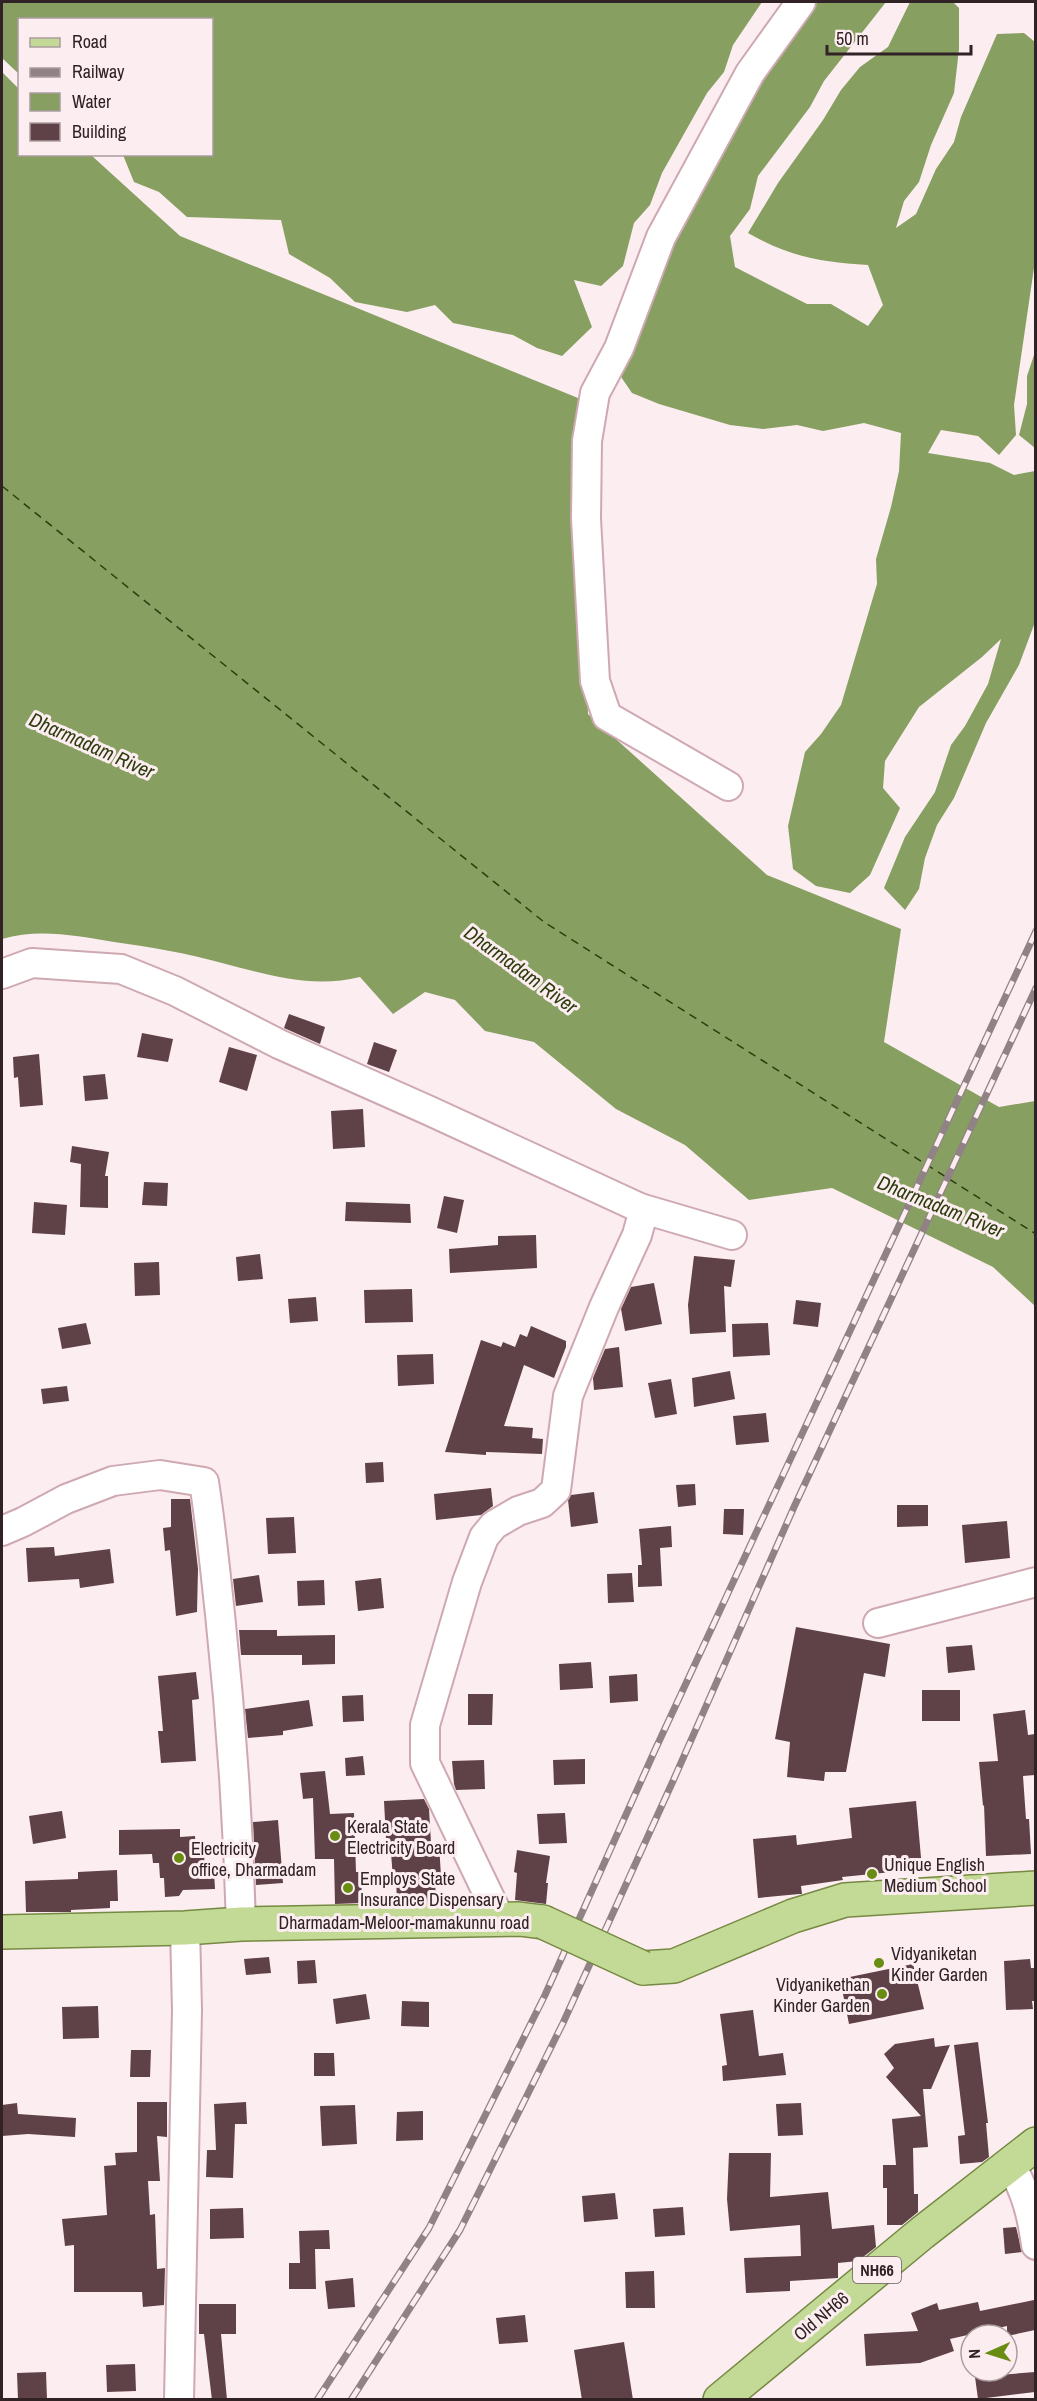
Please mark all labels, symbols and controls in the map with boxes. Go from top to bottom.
legend [18,18,213,156]
scale bar [827,18,971,56]
text: 50 m [836,26,869,51]
text: Road [72,29,107,54]
text: Railway [72,59,125,84]
text: Water [72,89,111,114]
text: Building [72,119,127,144]
water label: Dharmadam River [25,705,159,785]
water label: Dharmadam River [459,919,584,1020]
water label: Dharmadam River [874,1168,1009,1244]
place label: Kerala State Electricity Board [347,1814,455,1860]
marker: Kerala State Electricity Board [328,1829,342,1843]
place label: Electricity office, Dharmadam [191,1836,316,1882]
marker: Electricity office, Dharmadam [172,1851,186,1865]
place label: Unique English Medium School [884,1852,987,1898]
place label: Employs State Insurance Dispensary [360,1866,504,1912]
marker: Unique English Medium School [865,1867,879,1881]
marker: Employs State Insurance Dispensary [341,1881,355,1895]
street label: Dharmadam-Meloor-mamakunnu road [279,1910,530,1935]
place label: Vidyaniketan Kinder Garden [891,1941,988,1987]
marker: Vidyaniketan Kinder Garden [872,1956,886,1970]
place label: Vidyanikethan Kinder Garden [773,1972,870,2018]
marker: Vidyanikethan Kinder Garden [875,1987,889,2001]
road number: NH66 [853,2257,901,2283]
street label: Old NH66 [788,2286,854,2346]
north arrow [959,2323,1019,2383]
text: N [963,2348,985,2359]

